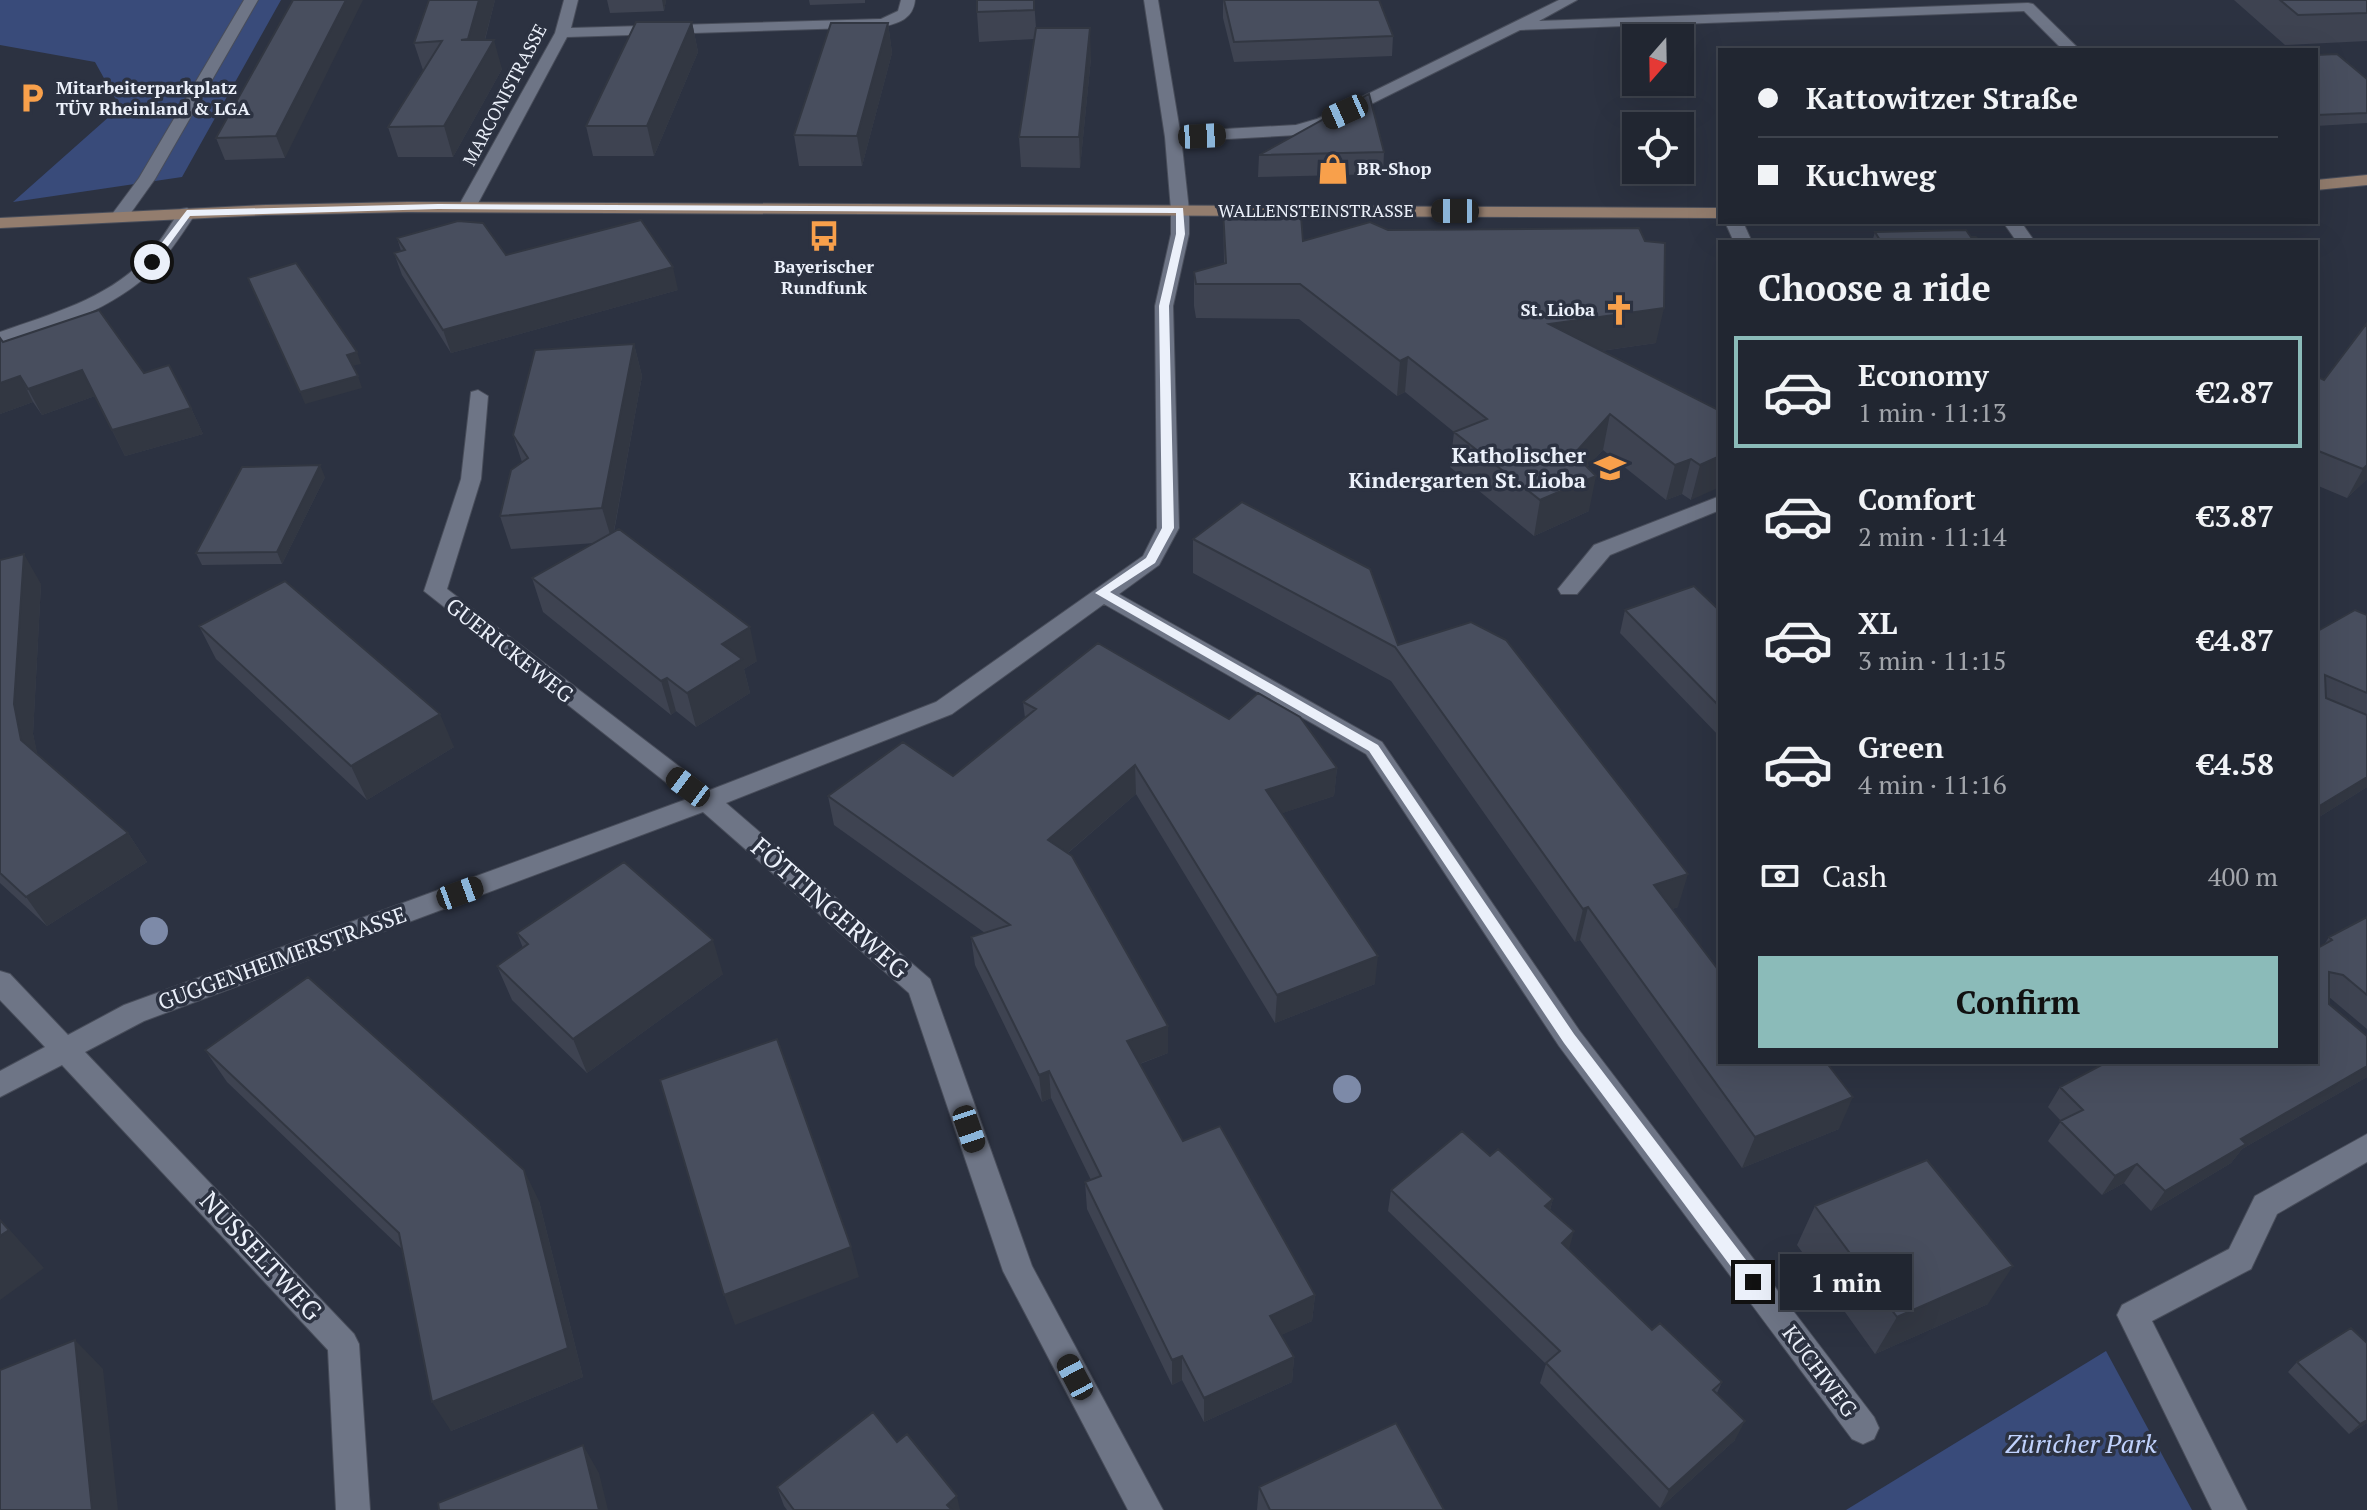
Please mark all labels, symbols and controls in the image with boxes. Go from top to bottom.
street label: MARCONISTRASSE [457,20,552,170]
north arrow [1622,24,1694,96]
map controls [1622,24,1694,184]
place label: Mitarbeiterparkplatz TÜV Rheinland & LGA [56,75,251,120]
text: Kattowitzer Straße [1806,78,2078,118]
parking icon: Mitarbeiterparkplatz TÜV Rheinland & LGA [15,81,49,115]
car [1318,91,1372,133]
button: locate [1622,112,1694,184]
car [1177,123,1227,149]
shop icon: BR-Shop [1316,152,1350,186]
text: Kuchweg [1806,155,1936,195]
place label: BR-Shop [1357,156,1431,180]
street label: WALLENSTEINSTRASSE [1218,198,1414,222]
car [1431,199,1479,223]
bus stop icon: Bayerischer Rundfunk [807,219,841,253]
route start [134,244,170,280]
place label: Bayerischer Rundfunk [774,254,874,299]
text: Choose a ride [1758,264,1991,311]
church icon: St. Lioba [1602,293,1636,327]
place label: St. Lioba [1520,297,1595,321]
text: Economy [1858,355,1989,395]
icon: car [1762,356,1834,428]
text: €2.87 [2197,372,2274,412]
text: 1 min · 11:13 [1858,395,2007,429]
place label: Katholischer Kindergarten St. Lioba [1348,440,1587,494]
school or university icon: Katholischer Kindergarten St. Lioba [1593,451,1627,485]
text: Comfort [1858,479,1976,519]
icon: car [1762,480,1834,552]
text: €3.87 [2197,496,2274,536]
text: 2 min · 11:14 [1858,519,2007,553]
street label: GUERICKEWEG [441,591,580,708]
text: XL [1858,603,1897,643]
icon: car [1762,604,1834,676]
text: €4.87 [2197,620,2274,660]
text: 3 min · 11:15 [1858,643,2007,677]
text: Green [1858,727,1944,767]
icon: car [1762,728,1834,800]
text: €4.58 [2197,744,2274,784]
car [662,763,714,811]
text: 4 min · 11:16 [1858,767,2007,801]
street label: FÖTTINGERWEG [745,829,917,985]
icon: cash [1758,854,1802,898]
text: Cash [1822,856,1887,896]
text: 400 m [2208,859,2278,893]
car [433,874,487,912]
street label: GUGGENHEIMERSTRASSE [154,899,410,1016]
button: Confirm [1758,956,2278,1048]
car [950,1102,988,1156]
street label: NUSSELTWEG [193,1184,330,1327]
callout: 1 min [1781,1254,1913,1310]
route end [1735,1264,1771,1300]
text: 1 min [1810,1265,1882,1299]
street label: KUCHWEG [1776,1319,1864,1422]
car [1053,1350,1097,1404]
park label: Züricher Park [2005,1426,2157,1460]

